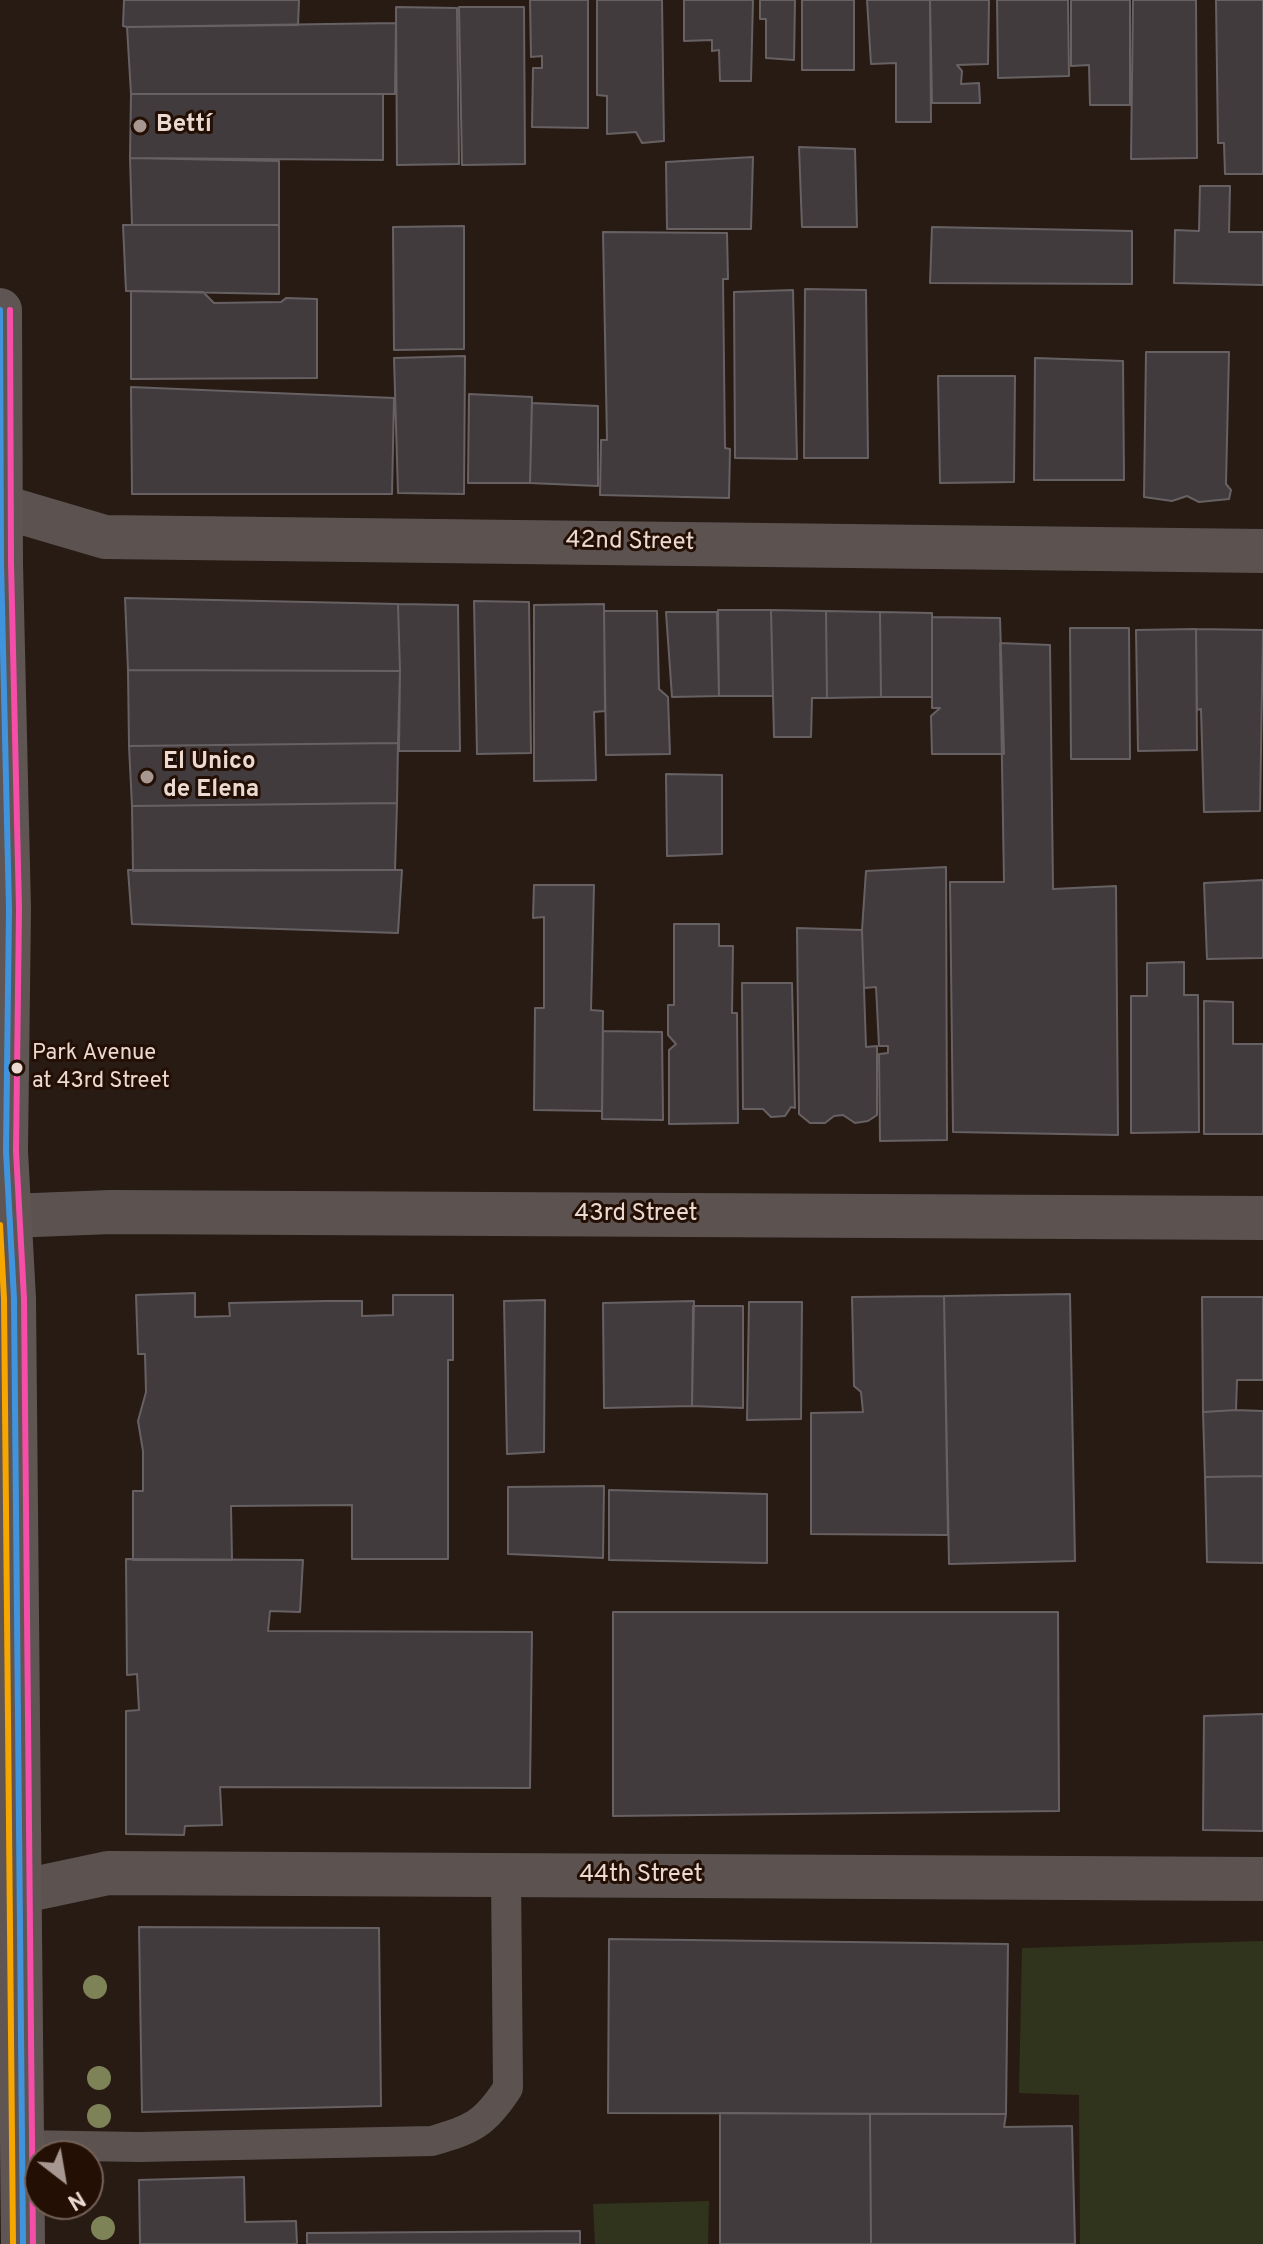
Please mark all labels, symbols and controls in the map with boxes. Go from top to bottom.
place label: Bettí [156,112,212,140]
marker: Bettí [131,117,149,135]
street label: 42nd Street [565,527,695,559]
place label: El Unico de Elena [163,749,259,805]
marker: El Unico de Elena [138,768,156,786]
place label: Park Avenue at 43rd Street [32,1042,170,1094]
marker: Park Avenue at 43rd Street [9,1060,25,1076]
street label: 43rd Street [574,1201,698,1229]
street label: 44th Street [579,1862,703,1890]
north arrow [24,2140,104,2220]
text: N [62,2184,89,2215]

